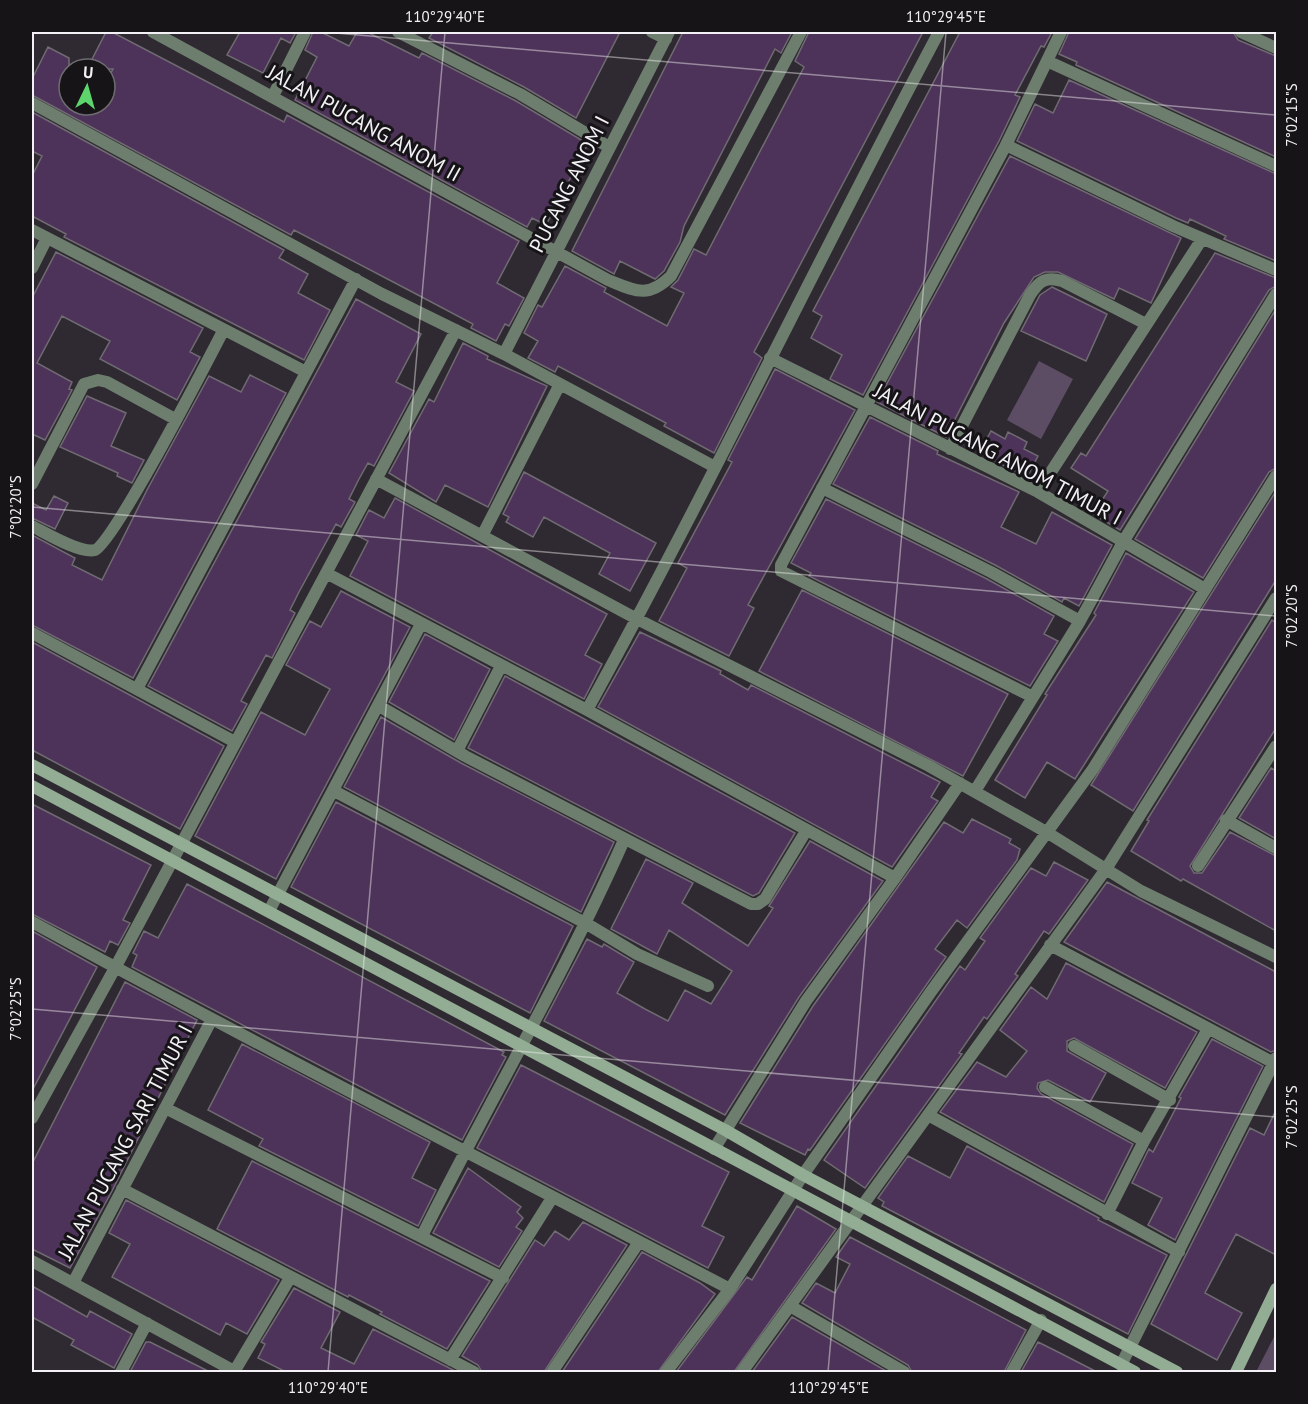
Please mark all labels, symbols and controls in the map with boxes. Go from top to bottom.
text: 110°29'40"E [405,7,485,26]
text: 110°29'45"E [906,7,986,26]
north arrow [57,57,117,117]
street label: JALAN PUCANG ANOM II [261,58,466,188]
text: U [82,62,94,82]
text: 7°02'15"S [1282,83,1301,147]
street label: PUCANG ANOM I [523,111,615,257]
street label: JALAN PUCANG ANOM TIMUR I [868,377,1127,531]
text: 7°02'20"S [6,475,25,539]
text: 7°02'20"S [1282,584,1301,648]
text: 7°02'25"S [6,977,25,1041]
street label: JALAN PUCANG SARI TIMUR I [51,1020,199,1265]
text: 7°02'25"S [1282,1085,1301,1149]
text: 110°29'40"E [288,1378,368,1397]
text: 110°29'45"E [789,1378,869,1397]

